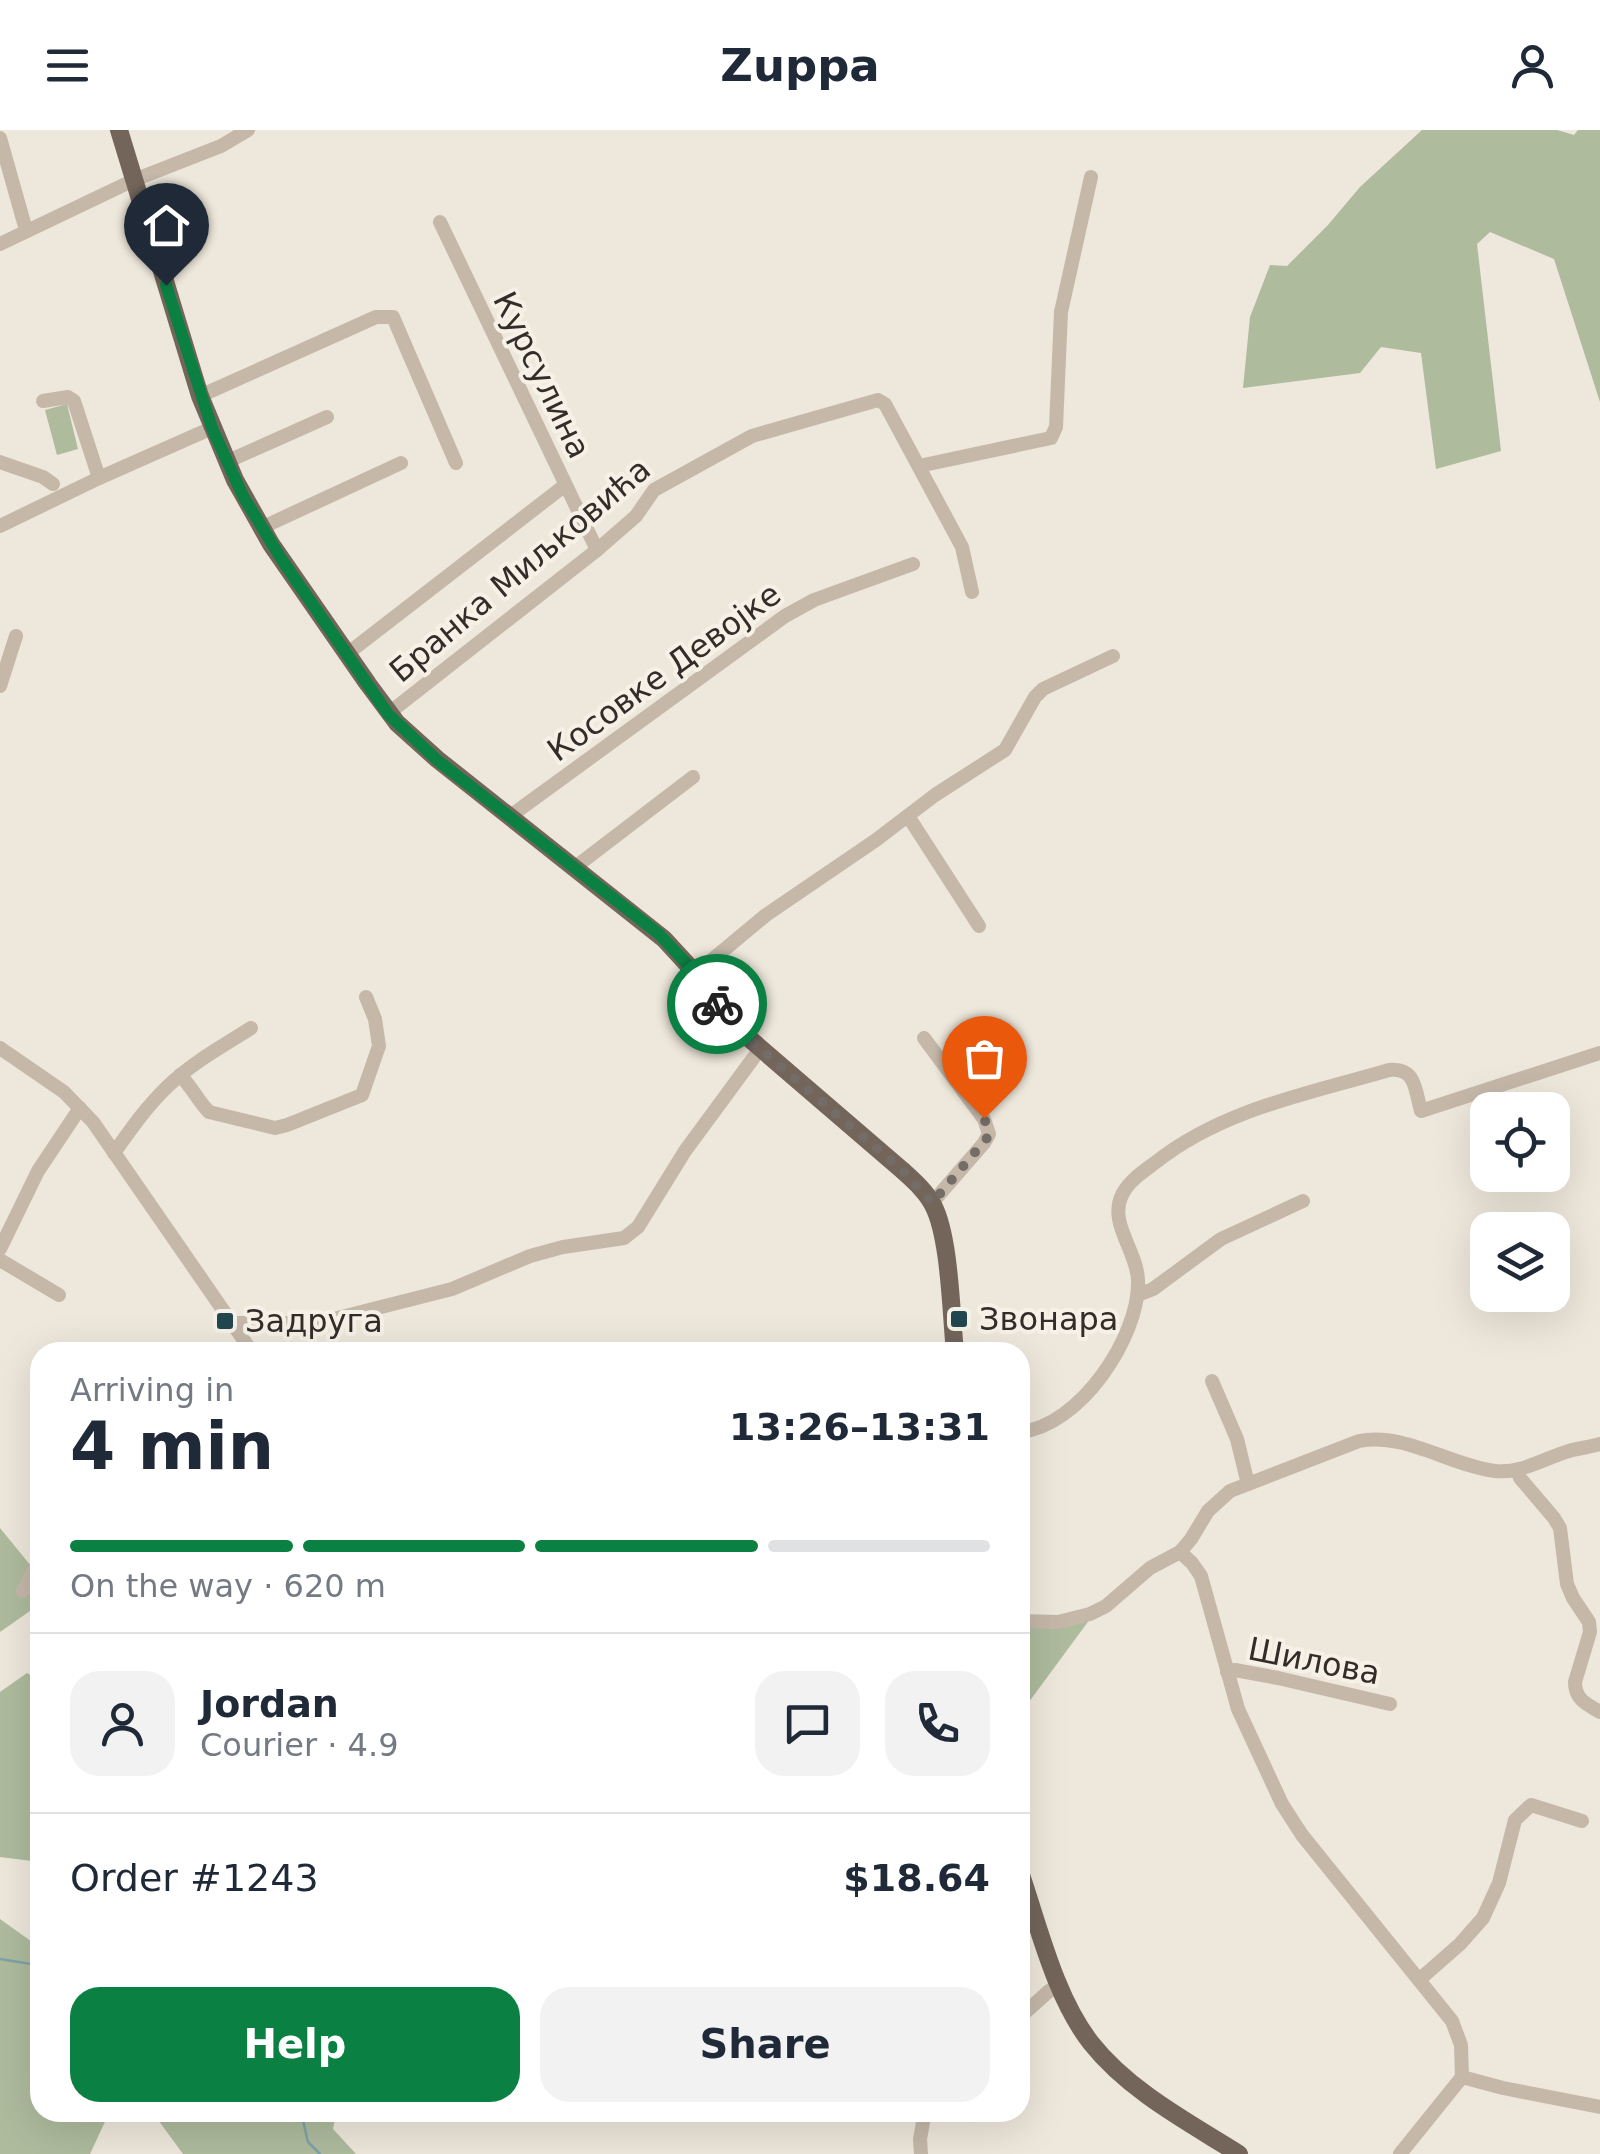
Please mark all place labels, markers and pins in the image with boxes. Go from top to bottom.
pin [124,183,209,286]
pin [942,1016,1027,1119]
place label: Звонара [979,1300,1118,1338]
place label: Задруга [245,1302,383,1340]
marker: Звонара [948,1308,970,1330]
marker: Задруга [214,1310,236,1332]

